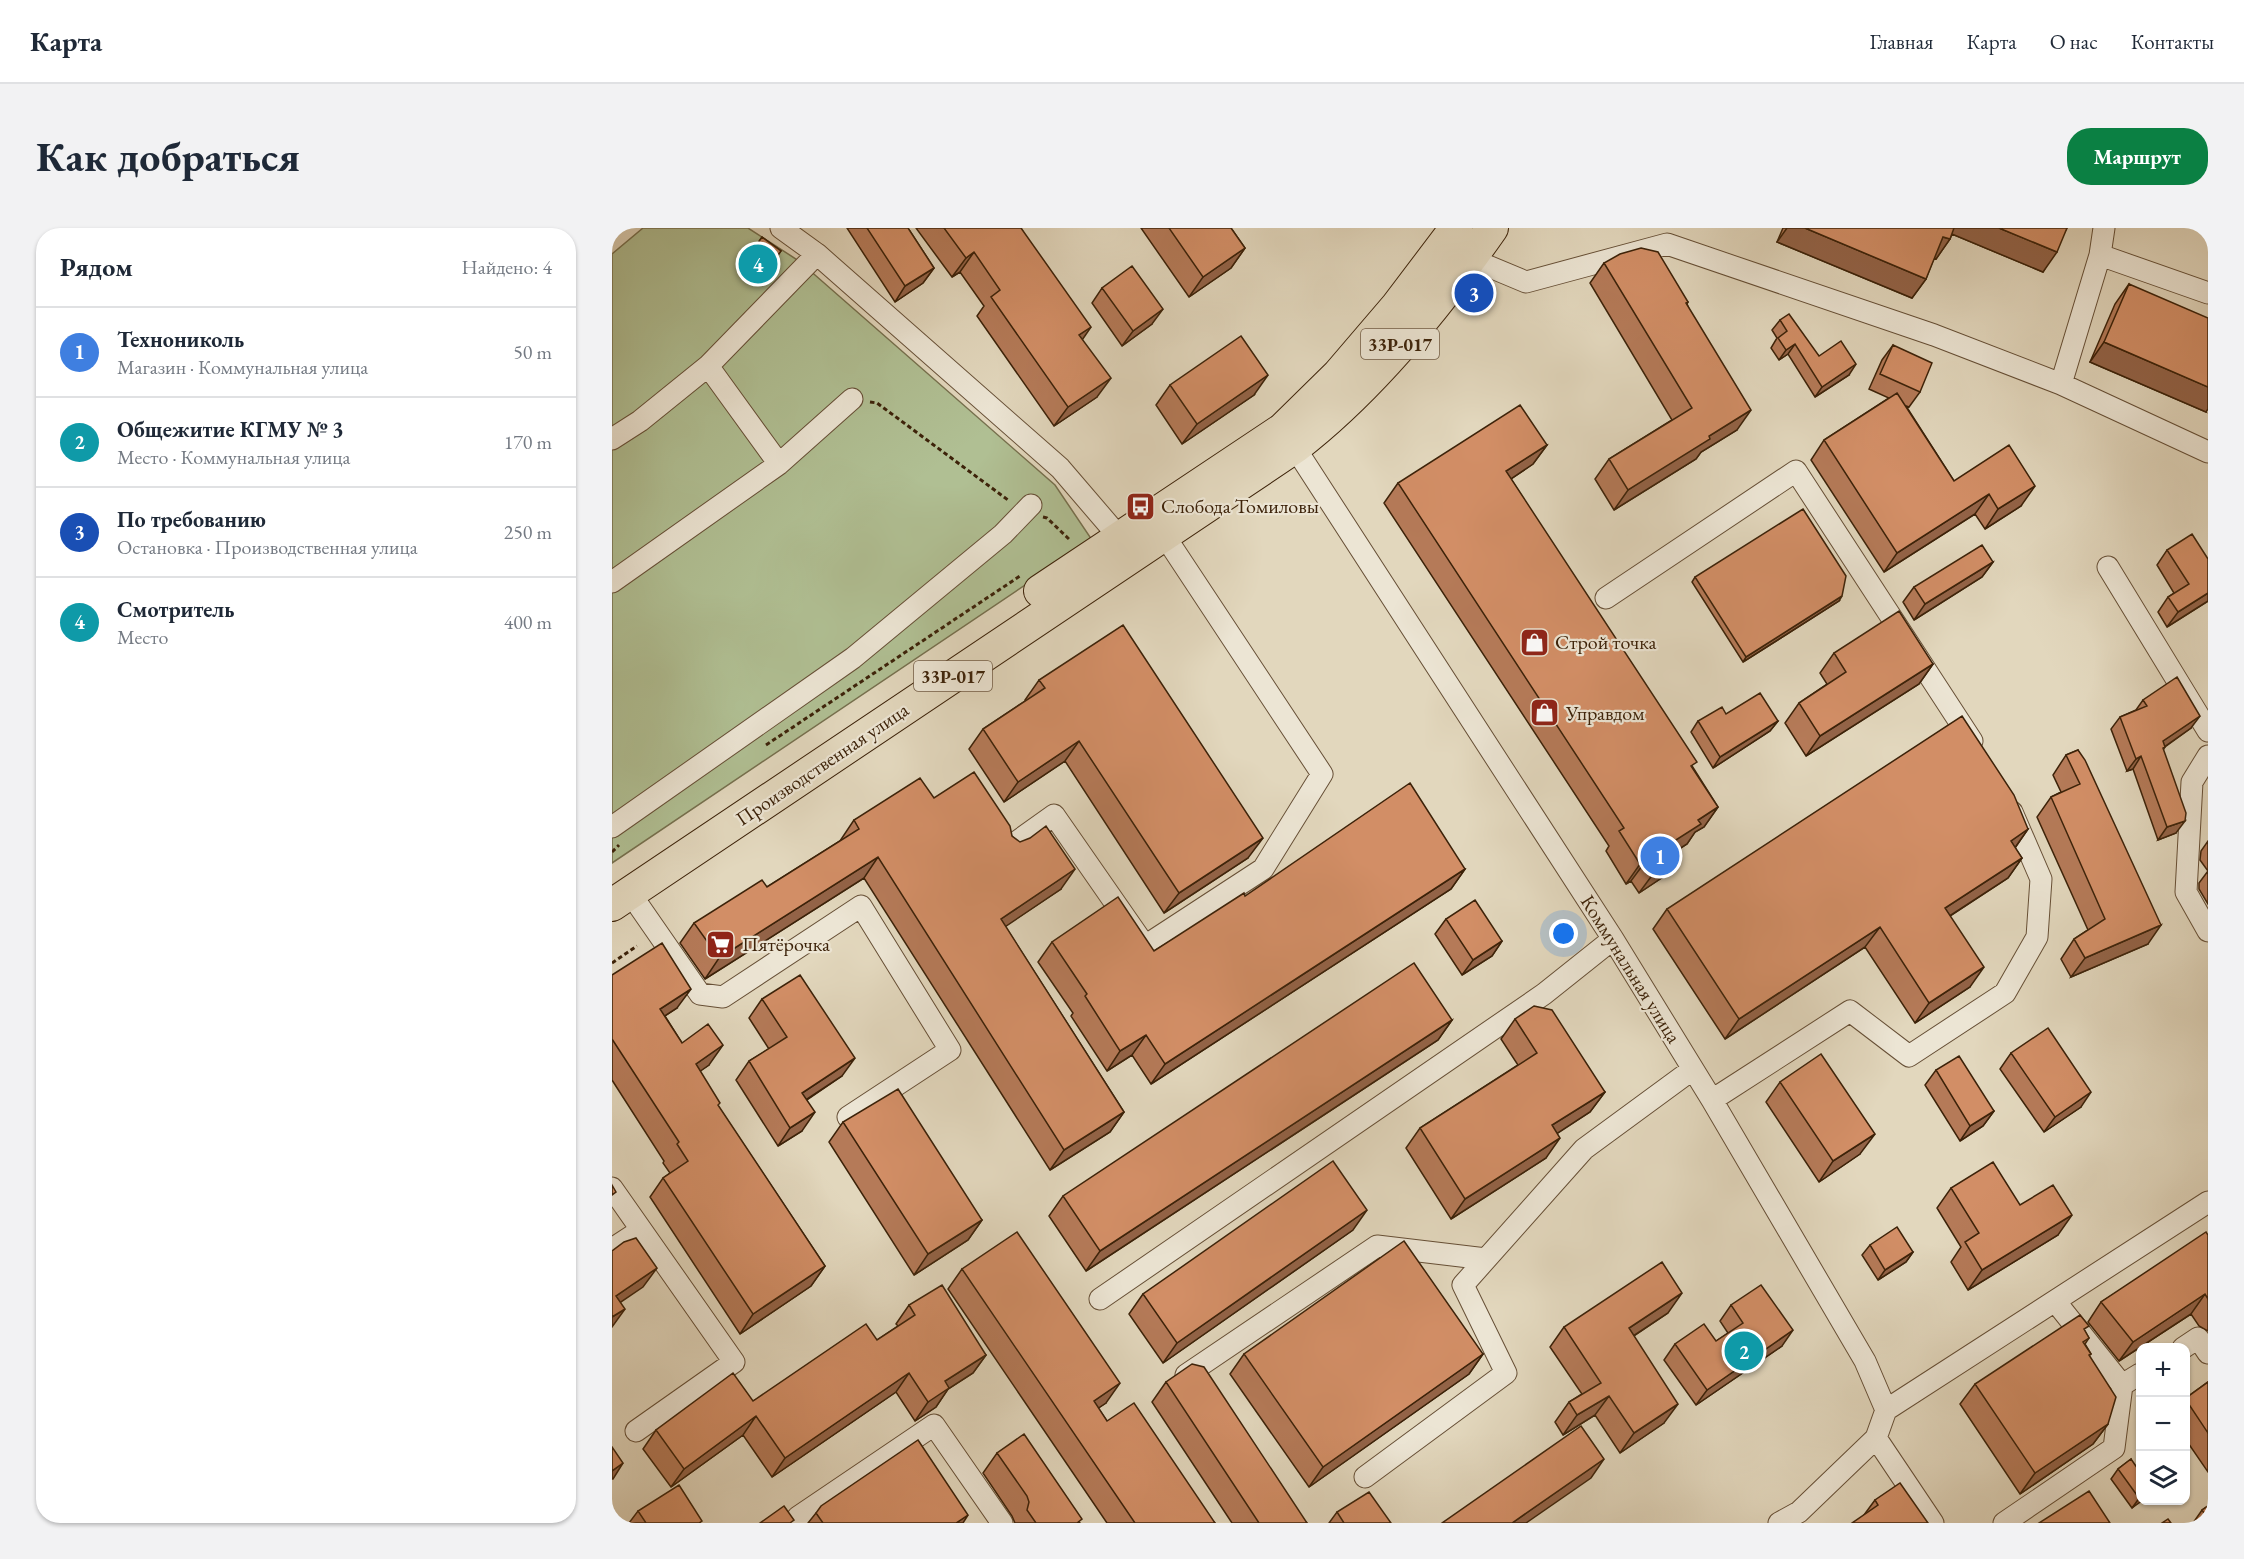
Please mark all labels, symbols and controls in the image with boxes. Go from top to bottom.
text: Карта [30,23,102,59]
text: Главная [1869,28,1933,55]
text: Карта [1966,28,2017,55]
text: О нас [2050,28,2098,55]
text: Контакты [2131,28,2214,55]
button: Маршрут [2067,128,2208,185]
text: Как добраться [36,129,300,184]
pin: 4 [738,242,778,286]
text: Рядом [60,250,133,284]
text: Найдено: 4 [461,254,552,280]
pin: 3 [1454,270,1494,316]
text: Технониколь [117,325,244,354]
road number: 33Р-017 [1361,329,1439,359]
text: 1 [74,339,85,365]
text: 50 m [513,339,552,365]
text: Магазин · Коммунальная улица [117,354,368,380]
text: Общежитие КГМУ № 3 [117,415,344,444]
text: 2 [74,429,85,455]
text: 170 m [504,429,552,455]
text: Место · Коммунальная улица [117,444,351,470]
bus stop icon: Слобода Томиловы [1124,490,1156,522]
place label: Слобода Томиловы [1161,493,1319,519]
text: По требованию [117,505,266,534]
text: 3 [74,519,85,545]
text: 250 m [504,519,552,545]
text: Остановка · Производственная улица [117,534,418,560]
text: Смотритель [117,595,234,624]
text: 4 [74,609,85,635]
text: 400 m [504,609,552,635]
text: Место [117,624,168,650]
shop icon: Строй точка [1518,626,1550,658]
place label: Строй точка [1555,629,1657,655]
road number: 33Р-017 [914,661,992,691]
street label: Производственная улица [731,696,913,832]
shop icon: Управдом [1529,697,1561,729]
place label: Управдом [1565,700,1645,726]
pin: 1 [1640,834,1680,878]
street label: Коммунальная улица [1575,890,1687,1048]
your location [1549,919,1578,948]
supermarket icon: Пятёрочка [705,928,737,960]
place label: Пятёрочка [742,931,830,957]
pin: 2 [1724,1328,1764,1374]
map controls [2136,1343,2190,1505]
button: + [2136,1343,2190,1397]
button: − [2136,1397,2190,1451]
button: layers [2136,1451,2190,1505]

